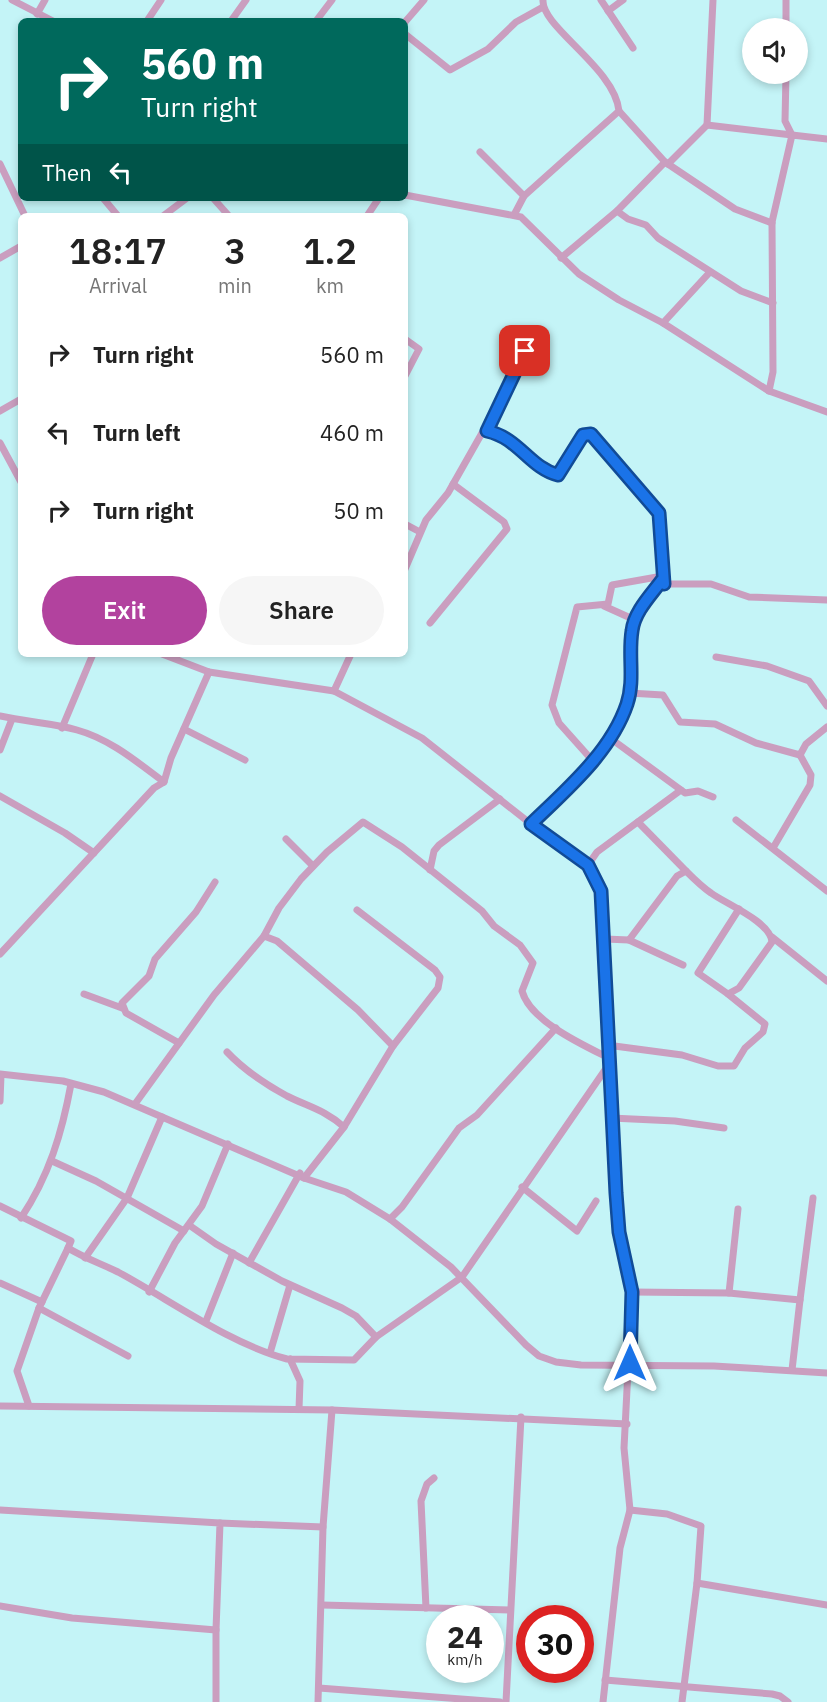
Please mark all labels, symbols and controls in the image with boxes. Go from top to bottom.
map controls [742,18,808,84]
button: sound [742,18,808,84]
text: 560 m [141,36,264,91]
icon: right [42,42,120,120]
text: Turn right [141,89,258,124]
icon: left [104,156,137,189]
text: Then [42,158,92,187]
text: 18:17 [69,227,167,274]
text: 3 [224,227,246,274]
text: 1.2 [303,227,357,274]
text: Arrival [89,272,147,299]
text: min [218,272,252,299]
text: km [316,272,344,299]
pin [499,325,550,376]
icon: arrive [508,334,541,367]
icon: right [42,338,75,371]
text: Turn right [93,340,194,369]
text: 560 m [320,340,384,369]
icon: left [42,416,75,449]
text: Turn left [93,418,181,447]
text: 460 m [320,418,384,447]
icon: right [42,494,75,527]
text: Turn right [93,496,194,525]
text: 50 m [333,496,384,525]
button: Exit [42,576,207,645]
button: Share [219,576,384,645]
position arrow [598,1331,662,1395]
speed limit sign: 30 [516,1605,594,1683]
text: 24 [447,1617,483,1656]
text: km/h [447,1650,483,1669]

